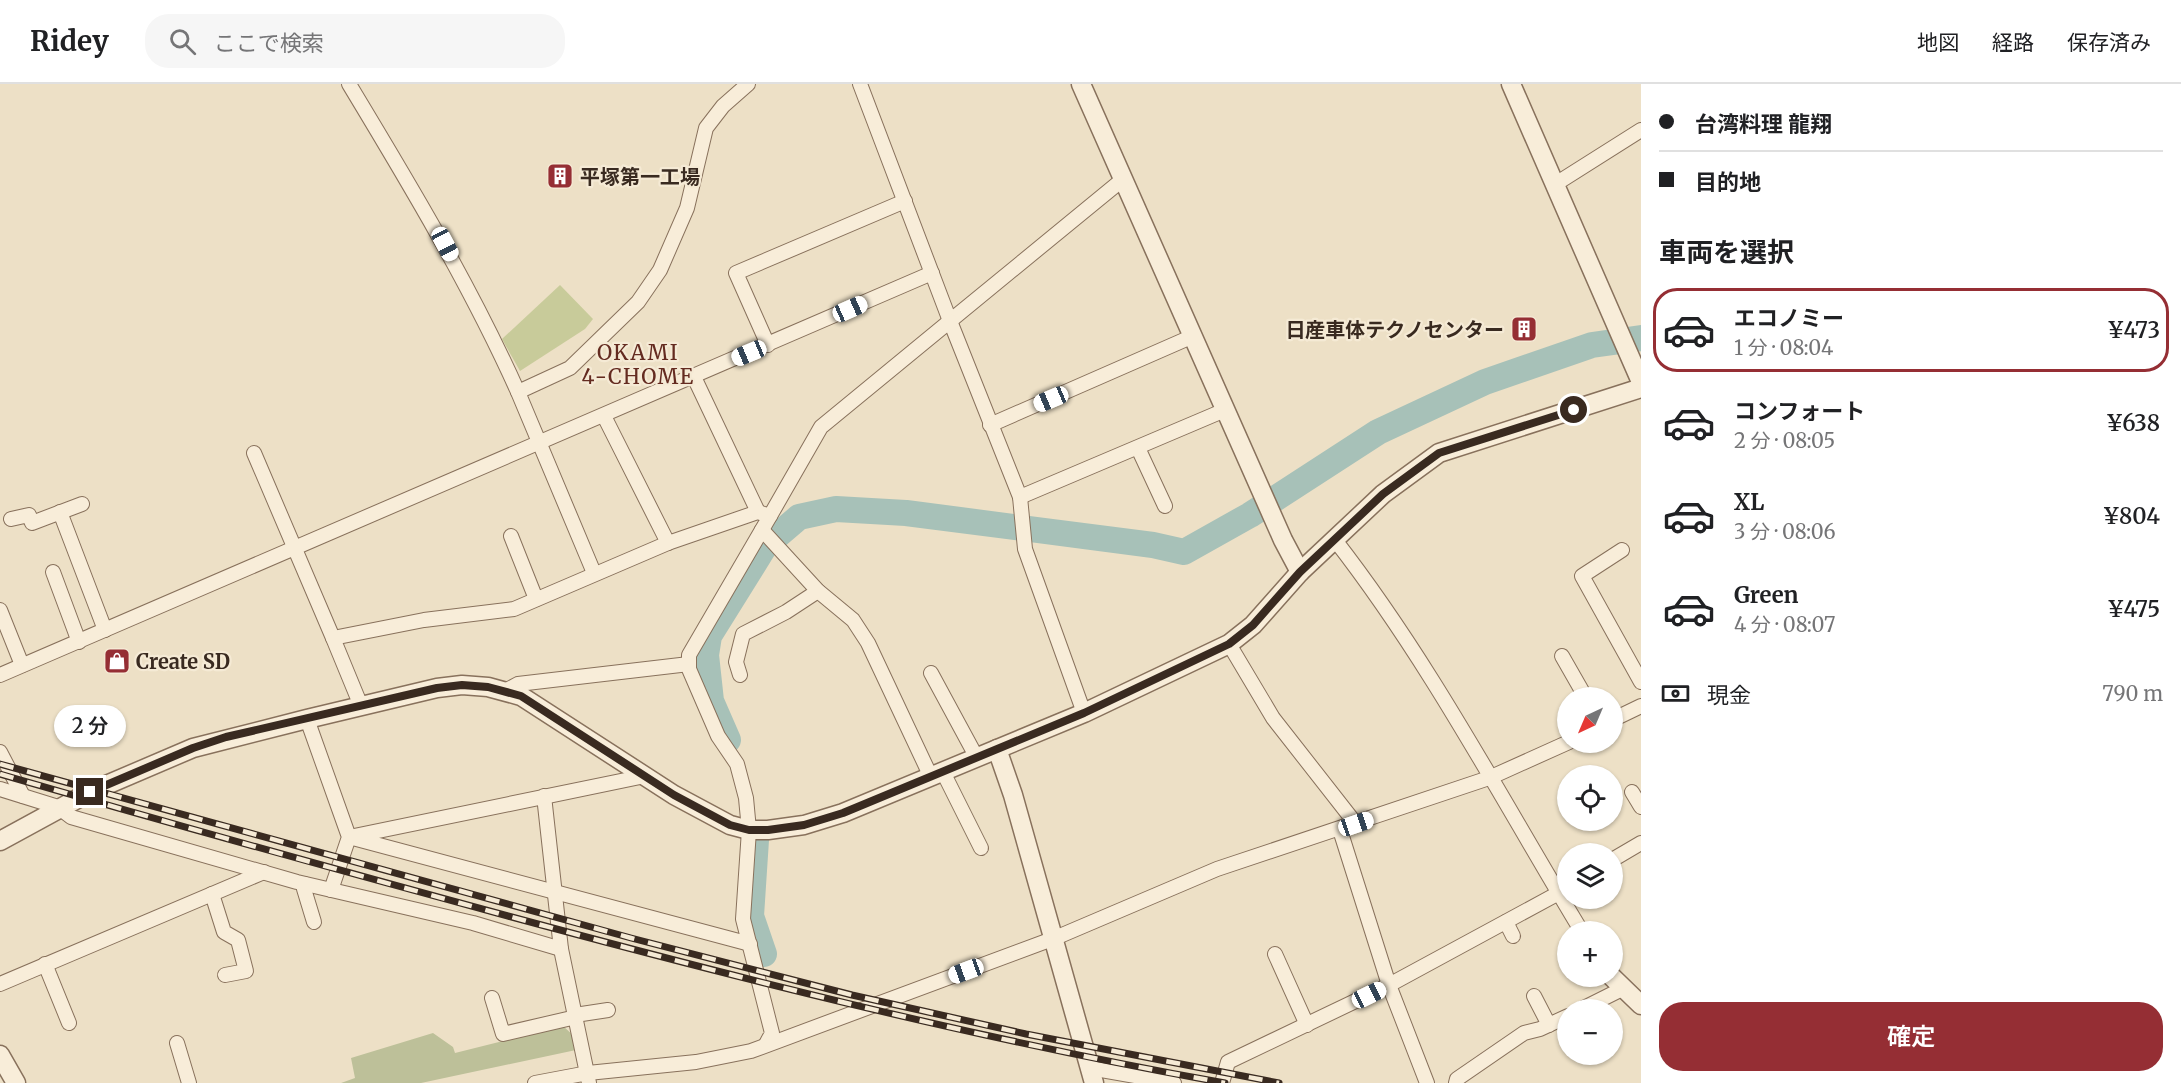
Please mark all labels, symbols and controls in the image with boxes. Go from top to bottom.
search box [145,14,565,68]
text: Ridey [30,23,109,59]
icon: search [166,25,199,58]
text: ここで検索 [214,29,324,57]
text: 地図 [1917,29,1959,56]
text: 経路 [1992,29,2034,56]
text: 保存済み [2067,29,2151,56]
text: 台湾料理 龍翔 [1695,110,1832,138]
building icon: 平塚第一工場 [545,161,575,191]
place label: 平塚第一工場 [580,164,700,189]
text: 目的地 [1695,168,1761,196]
car [429,224,461,264]
text: 車両を選択 [1659,235,1794,269]
car [830,293,870,325]
icon: car [1662,303,1716,357]
text: エコノミー [1734,304,1844,332]
building icon: 日産車体テクノセンター [1509,314,1539,344]
text: ¥473 [2107,316,2160,344]
place label: 日産車体テクノセンター [1285,317,1504,342]
text: 1 分 · 08:04 [1734,335,1833,360]
car [729,338,769,368]
district label: OKAMI 4-CHOME [581,339,695,390]
car [1031,384,1071,414]
route start [1560,396,1587,423]
icon: car [1662,396,1716,450]
text: コンフォート [1734,397,1865,425]
text: ¥638 [2106,409,2160,437]
text: 2 分 · 08:05 [1734,428,1835,453]
text: XL [1734,488,1764,516]
icon: car [1662,489,1716,543]
text: ¥804 [2103,502,2160,530]
text: 3 分 · 08:06 [1734,519,1836,544]
text: Green [1734,581,1798,609]
icon: car [1662,582,1716,636]
text: ¥475 [2107,595,2160,623]
text: 4 分 · 08:07 [1734,612,1835,637]
shop icon: Create SD [102,646,132,676]
place label: Create SD [136,649,230,674]
icon: cash [1659,677,1692,710]
text: 現金 [1707,681,1751,709]
text: 790 m [2102,681,2163,706]
north arrow [1557,687,1623,753]
map controls [1557,687,1623,1065]
callout: 2 分 [54,705,126,747]
text: 2 分 [72,713,108,738]
button: locate [1557,765,1623,831]
route end [76,778,103,805]
car [1336,810,1376,838]
button: layers [1557,843,1623,909]
button: + [1557,921,1623,987]
car [946,956,986,986]
car [1349,979,1389,1011]
button: − [1557,999,1623,1065]
button: 確定 [1659,1002,2163,1071]

